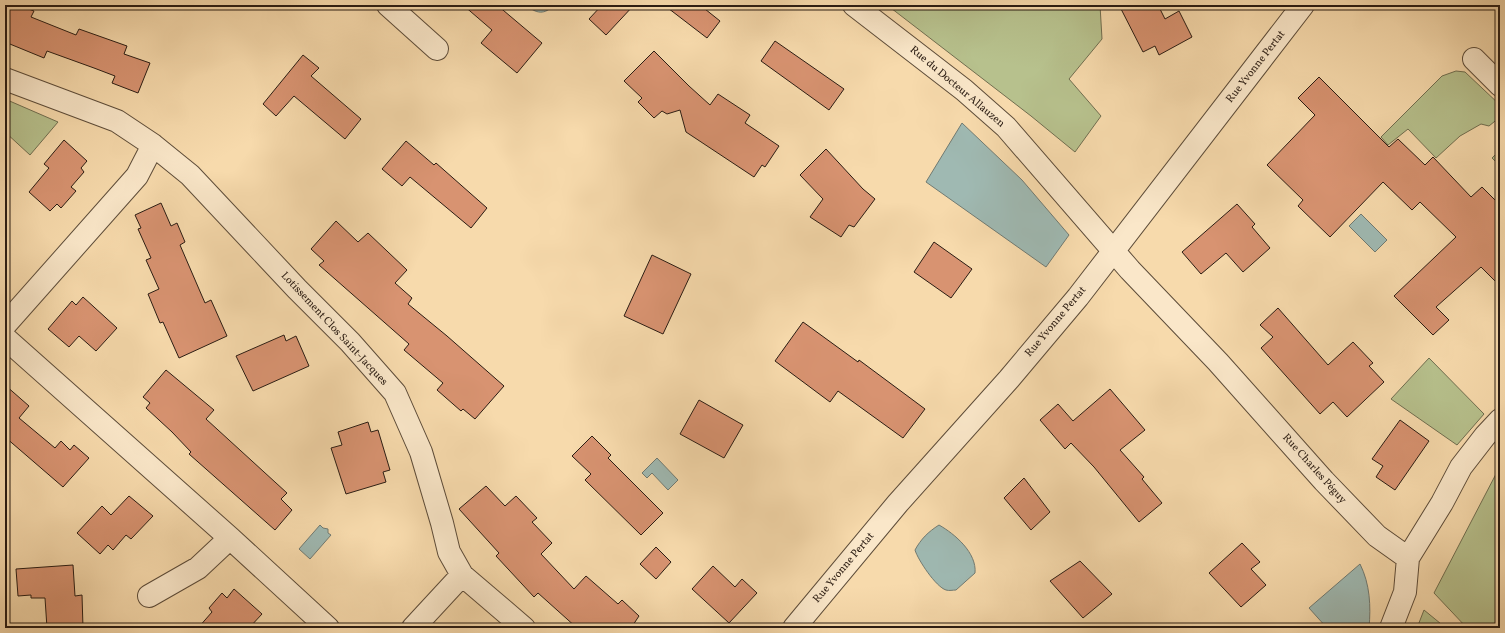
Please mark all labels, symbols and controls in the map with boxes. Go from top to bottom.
street label: Rue Yvonne Pertat [1223,28,1289,106]
street label: Rue du Docteur Allauzen [906,43,1008,132]
street label: Lotissement Clos Saint-Jacques [277,269,391,389]
street label: Rue Yvonne Pertat [1022,283,1090,361]
street label: Rue Charles Péguy [1279,431,1349,507]
street label: Rue Yvonne Pertat [810,529,878,607]

